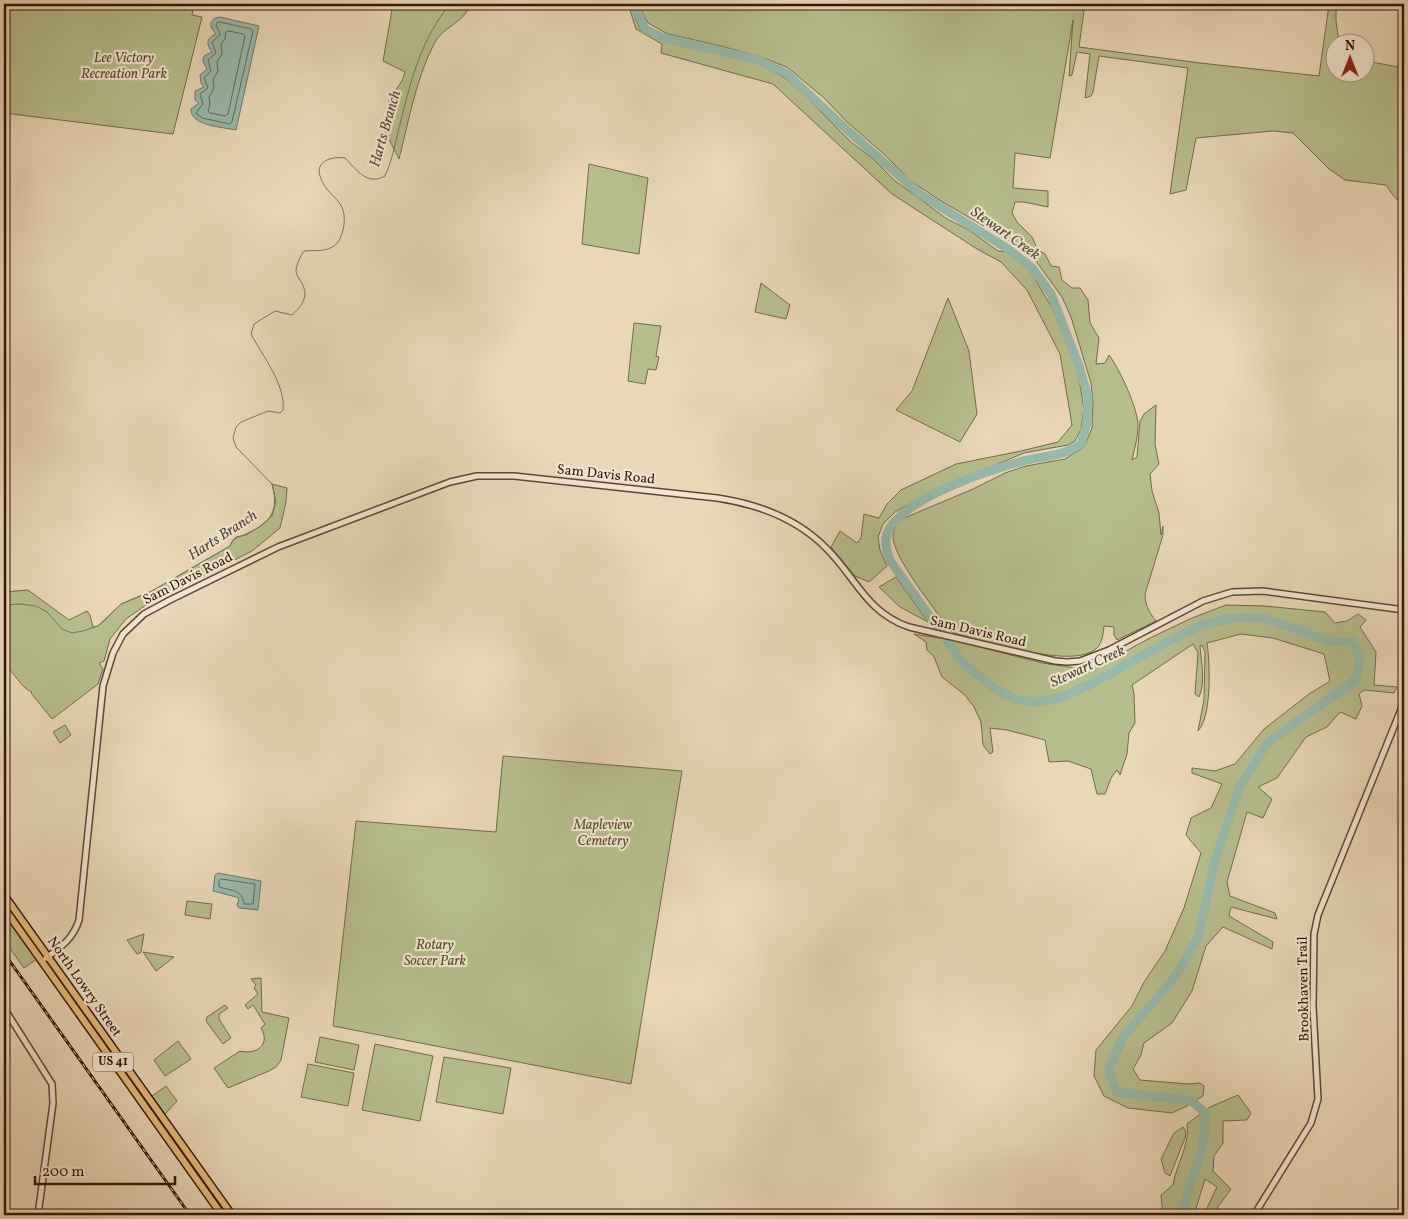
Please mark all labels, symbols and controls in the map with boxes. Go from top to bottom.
north arrow [1326,32,1376,82]
text: N [1345,37,1355,56]
park label: Lee Victory Recreation Park [81,49,167,84]
water label: Harts Branch [365,88,407,170]
water label: Stewart Creek [966,202,1044,266]
street label: Sam Davis Road [556,460,656,490]
water label: Harts Branch [184,506,262,566]
street label: Sam Davis Road [140,548,236,610]
street label: Sam Davis Road [928,612,1028,652]
water label: Stewart Creek [1047,640,1129,693]
park label: Mapleview Cemetery [573,816,633,851]
street label: North Lowry Street [42,933,126,1041]
park label: Rotary Soccer Park [404,936,467,971]
street label: Brookhaven Trail [1294,936,1314,1042]
road number: US 41 [93,1052,133,1072]
scale bar [35,1154,175,1186]
text: 200 m [42,1162,85,1183]

